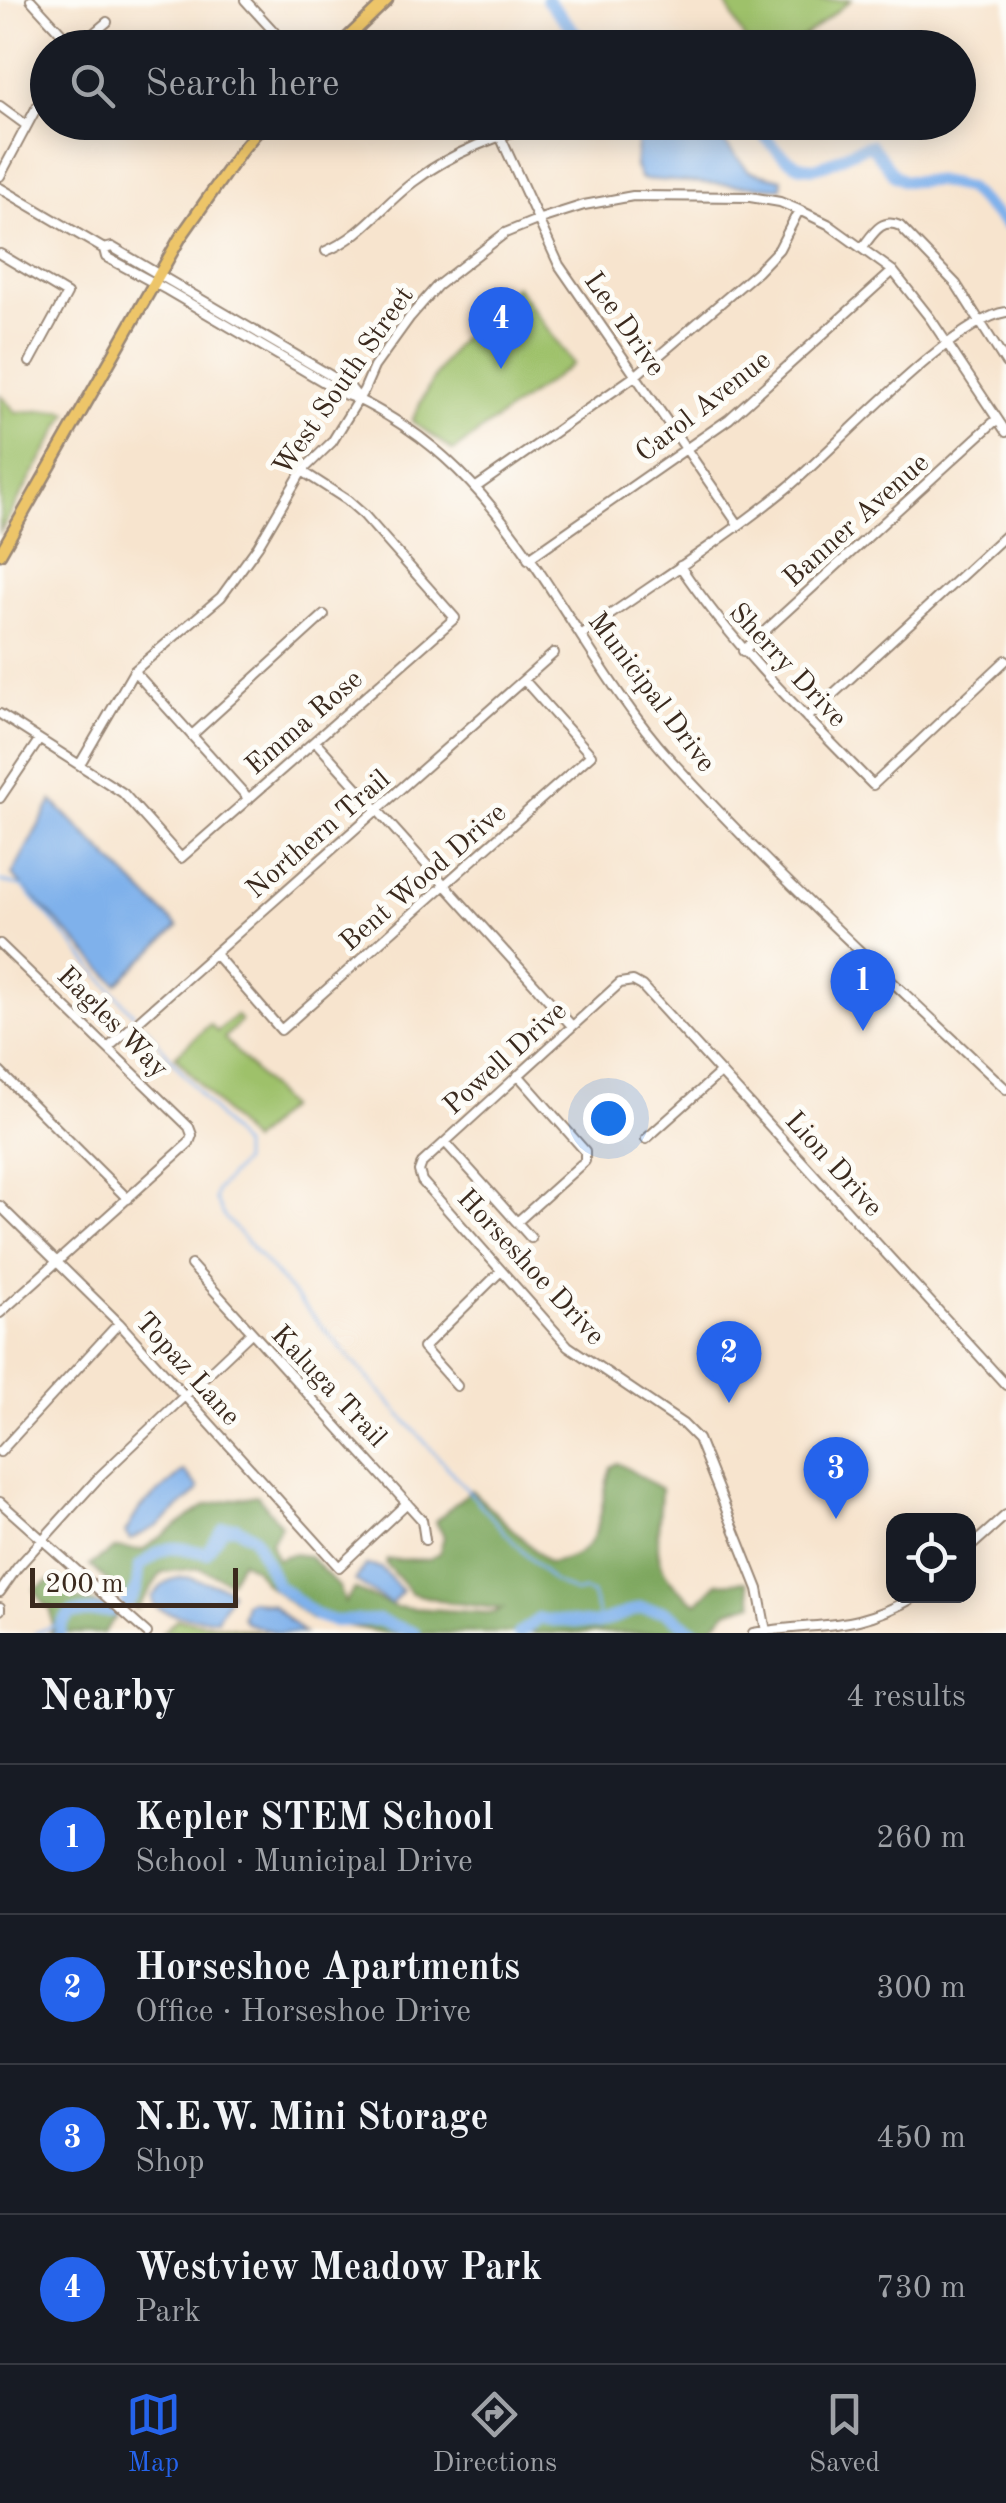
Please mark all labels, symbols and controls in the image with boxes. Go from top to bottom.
search box [30,30,976,140]
icon: search [65,58,120,113]
text: Search here [145,66,340,104]
street label: Lee Drive [578,268,669,382]
street label: West South Street [269,282,420,481]
pin: 4 [468,286,534,369]
street label: Carol Avenue [631,346,776,468]
street label: Banner Avenue [779,449,935,593]
street label: Sherry Drive [723,599,851,734]
street label: Municipal Drive [582,608,720,778]
street label: Emma Rose [241,665,369,781]
street label: Northern Trail [242,766,396,905]
street label: Bent Wood Drive [336,799,512,958]
pin: 1 [830,948,896,1031]
street label: Eagles Way [51,962,173,1084]
street label: Powell Drive [439,997,573,1121]
your location [583,1093,634,1144]
street label: Lion Drive [779,1107,887,1223]
street label: Horseshoe Drive [451,1185,609,1351]
street label: Topaz Lane [129,1308,244,1432]
pin: 2 [696,1320,762,1403]
street label: Kaluga Trail [265,1321,391,1453]
pin: 3 [804,1436,868,1519]
map controls [886,1513,976,1603]
button: locate [886,1513,976,1603]
scale bar [30,1563,238,1608]
text: 200 m [45,1571,124,1599]
text: Nearby [40,1677,176,1719]
text: 4 results [846,1682,966,1714]
text: Kepler STEM School [135,1800,494,1838]
text: 1 [63,1823,82,1855]
text: 260 m [876,1823,966,1855]
text: School · Municipal Drive [135,1847,473,1879]
text: Horseshoe Apartments [135,1950,520,1988]
text: 2 [63,1973,82,2005]
text: 300 m [876,1973,966,2005]
text: Office · Horseshoe Drive [135,1997,471,2029]
text: N.E.W. Mini Storage [135,2100,488,2138]
text: 3 [63,2123,82,2155]
text: 450 m [876,2123,966,2155]
text: Shop [135,2147,205,2179]
text: Westview Meadow Park [135,2250,542,2288]
text: 4 [63,2273,82,2305]
text: 730 m [876,2273,966,2305]
text: Park [135,2297,201,2329]
tab: Map [126,2387,181,2482]
tab: Directions [433,2387,557,2482]
tab: Saved [809,2387,880,2482]

